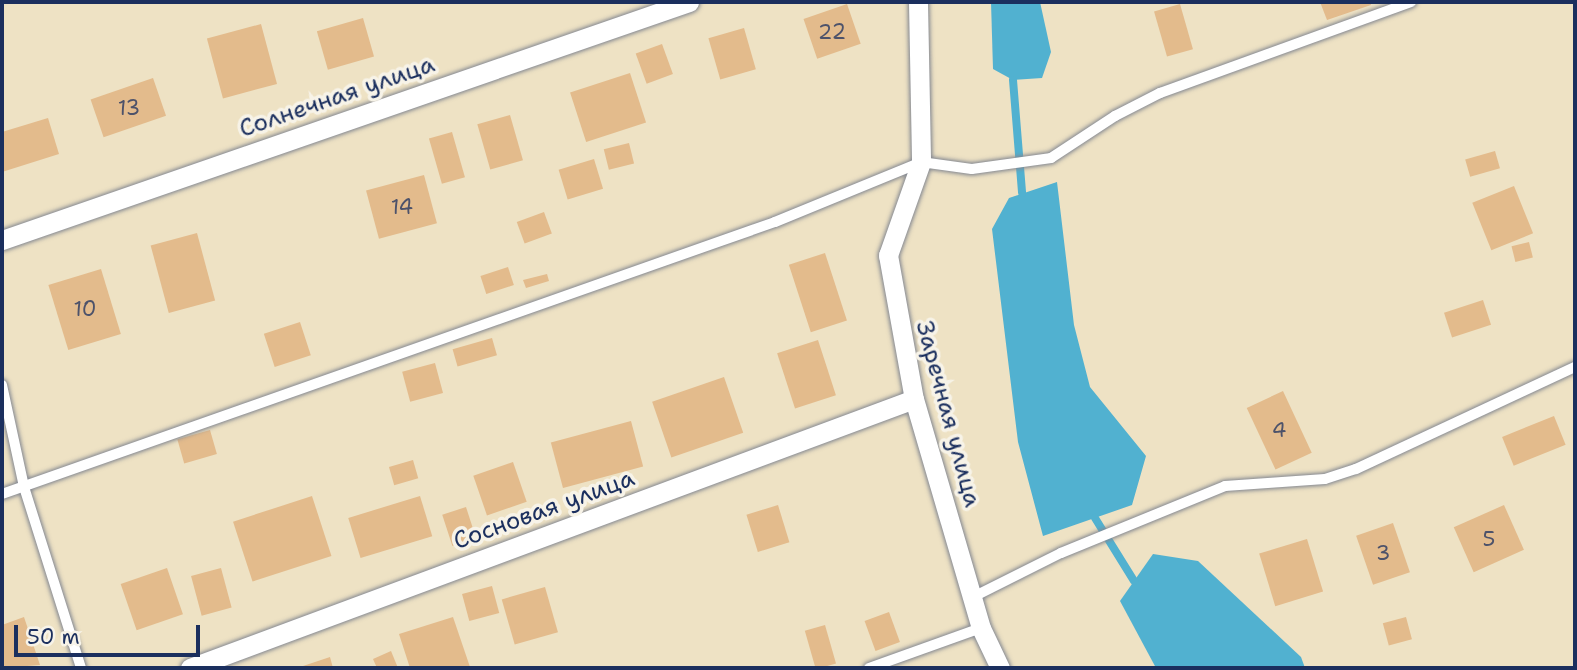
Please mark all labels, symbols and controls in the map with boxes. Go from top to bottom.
house number: 22 [818,19,846,45]
street label: Солнечная улица [236,50,438,144]
house number: 13 [118,95,140,121]
house number: 14 [391,194,413,220]
house number: 10 [74,296,96,322]
street label: Заречная улица [909,318,987,510]
house number: 4 [1272,417,1286,443]
street label: Сосновая улица [450,464,638,556]
house number: 5 [1483,526,1495,552]
house number: 3 [1376,540,1390,566]
scale bar [18,610,203,654]
text: 50 m [27,623,80,651]

